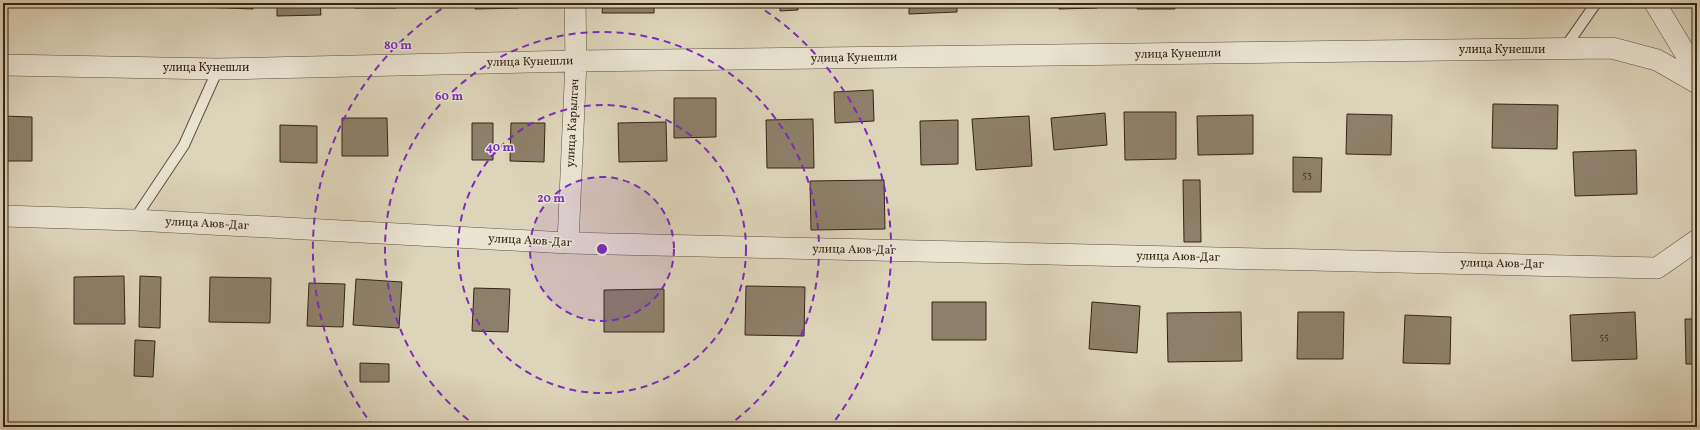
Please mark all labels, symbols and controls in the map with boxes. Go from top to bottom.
text: 80 m [384,38,412,54]
street label: улица Кунешли [1459,42,1545,58]
street label: улица Кунешли [1135,45,1221,63]
street label: улица Кунешли [811,49,897,67]
street label: улица Кунешли [487,53,573,71]
street label: улица Кунешли [163,60,249,76]
street label: улица Карылгач [563,78,583,168]
text: 60 m [435,89,463,105]
text: 40 m [486,140,515,156]
house number: 53 [1302,168,1312,182]
text: 20 m [537,191,565,207]
street label: улица Аюв-Даг [165,214,250,234]
street label: улица Аюв-Даг [488,231,573,251]
street label: улица Аюв-Даг [812,241,897,259]
centre of rings [595,242,609,256]
street label: улица Аюв-Даг [1136,248,1221,266]
street label: улица Аюв-Даг [1460,255,1545,273]
house number: 55 [1599,330,1609,344]

